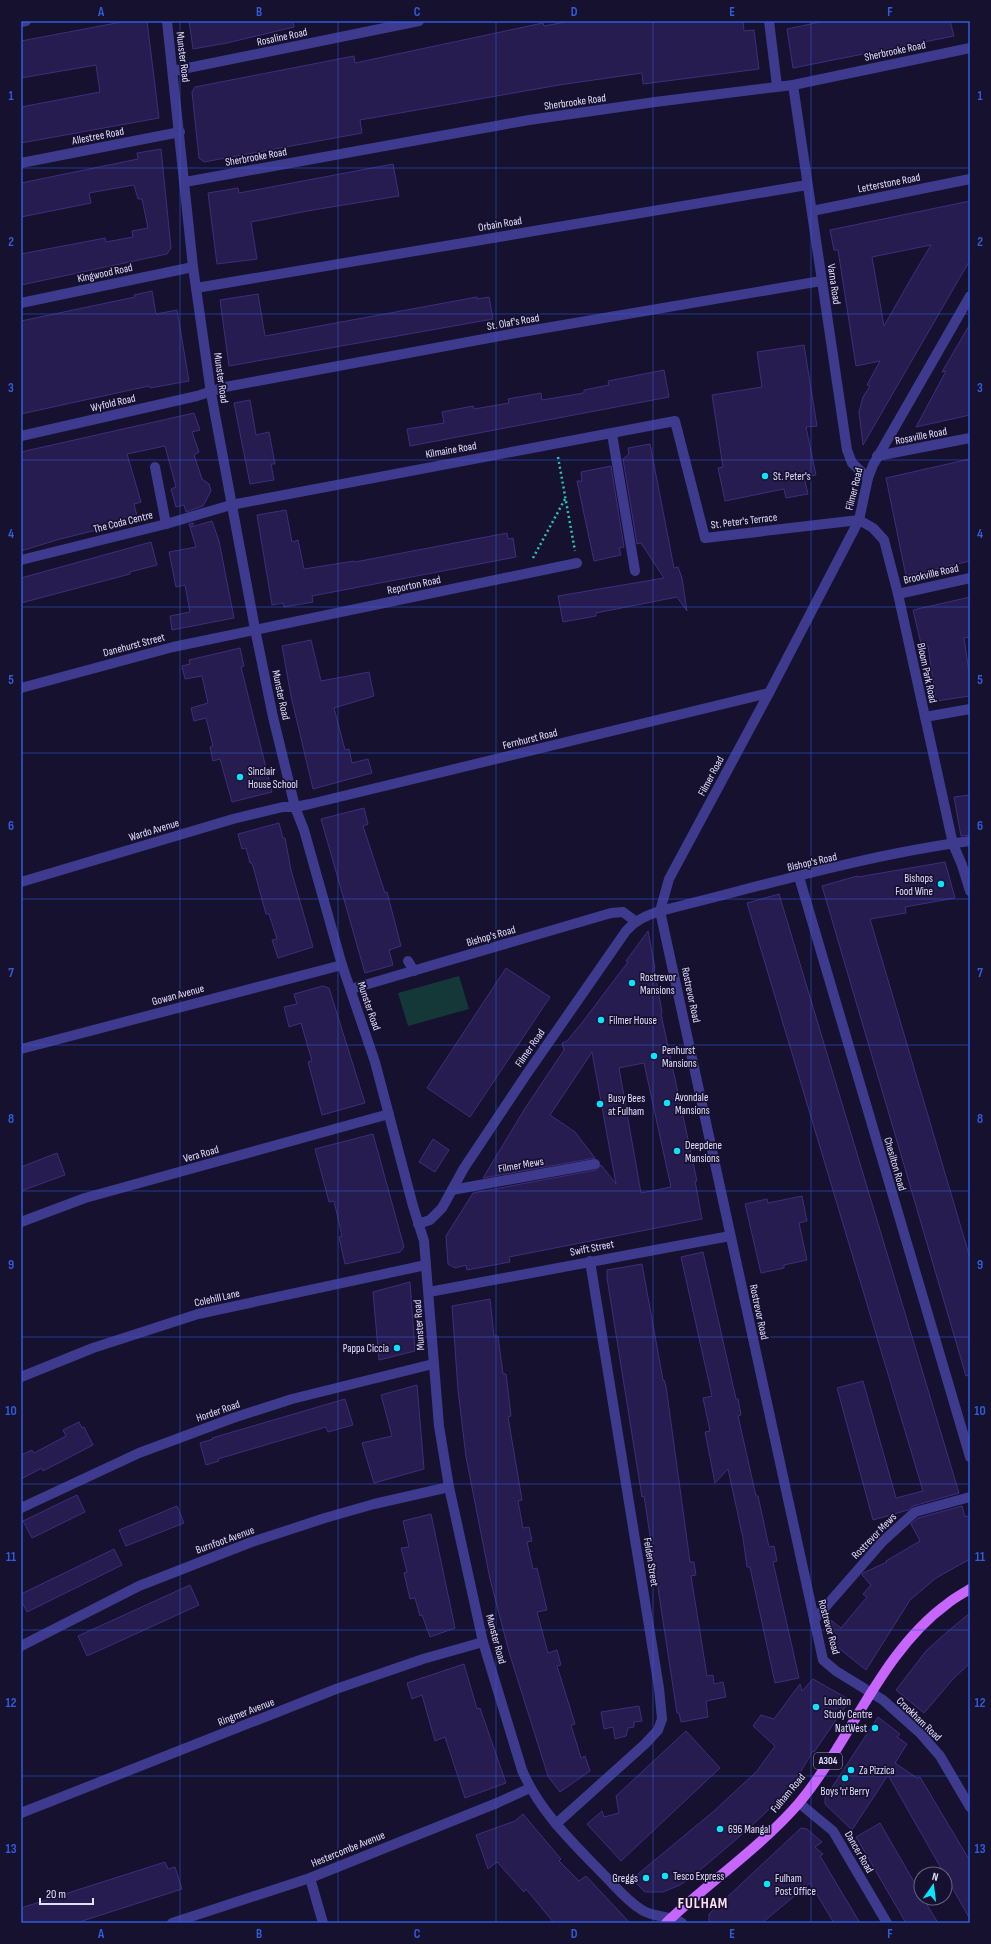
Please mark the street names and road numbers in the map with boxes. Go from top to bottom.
street label: Rosaline Road [256,25,309,49]
street label: Munster Road [173,31,193,83]
street label: Sherbrooke Road [863,38,927,64]
street label: Sherbrooke Road [543,91,607,113]
street label: Allestree Road [70,125,125,148]
street label: Sherbrooke Road [224,145,288,169]
street label: Letterstone Road [857,170,922,195]
street label: Orbain Road [477,214,523,234]
street label: Kingwood Road [76,261,134,285]
street label: Varna Road [825,263,843,306]
street label: St. Olaf's Road [486,311,541,333]
street label: Munster Road [211,352,231,404]
street label: Wyfold Road [89,391,137,414]
street label: Rosaville Road [894,425,948,447]
street label: Kilmaine Road [424,439,478,461]
street label: Filmer Road [842,466,866,512]
street label: The Coda Centre [92,508,154,536]
street label: St. Peter's Terrace [710,510,778,532]
street label: Brookville Road [902,561,960,587]
street label: Reporton Road [386,573,442,597]
street label: Danehurst Street [102,630,167,659]
street label: Bloom Park Road [914,642,940,705]
street label: Munster Road [269,669,293,722]
street label: Fernhurst Road [501,726,559,752]
street label: Filmer Road [695,754,727,798]
street label: Wardo Avenue [127,816,181,844]
street label: Bishop's Road [786,850,838,874]
street label: Bishop's Road [465,923,517,949]
street label: Rostrevor Road [679,966,703,1024]
street label: Munster Road [355,980,384,1032]
street label: Gowan Avenue [150,982,206,1008]
street label: Filmer Road [512,1026,548,1069]
street label: Chesilton Road [881,1136,909,1193]
street label: Vera Road [182,1143,221,1165]
street label: Filmer Mews [497,1155,545,1175]
street label: Swift Street [569,1237,616,1259]
street label: Rostrevor Road [747,1283,771,1341]
street label: Colehill Lane [193,1286,241,1310]
street label: Munster Road [411,1299,427,1351]
street label: Horder Road [194,1397,242,1425]
street label: Rostrevor Mews [849,1510,899,1562]
street label: Burnfoot Avenue [194,1523,256,1557]
street label: Felden Street [641,1537,661,1588]
street label: Rostrevor Road [815,1598,843,1656]
street label: Munster Road [483,1613,509,1666]
street label: Crookham Road [894,1694,945,1744]
street label: Ringmer Avenue [216,1695,276,1729]
road number: A304 [814,1753,842,1769]
street label: Fulham Road [768,1771,808,1815]
street label: Hestercombe Avenue [309,1828,387,1870]
street label: Dancer Road [842,1829,876,1876]

